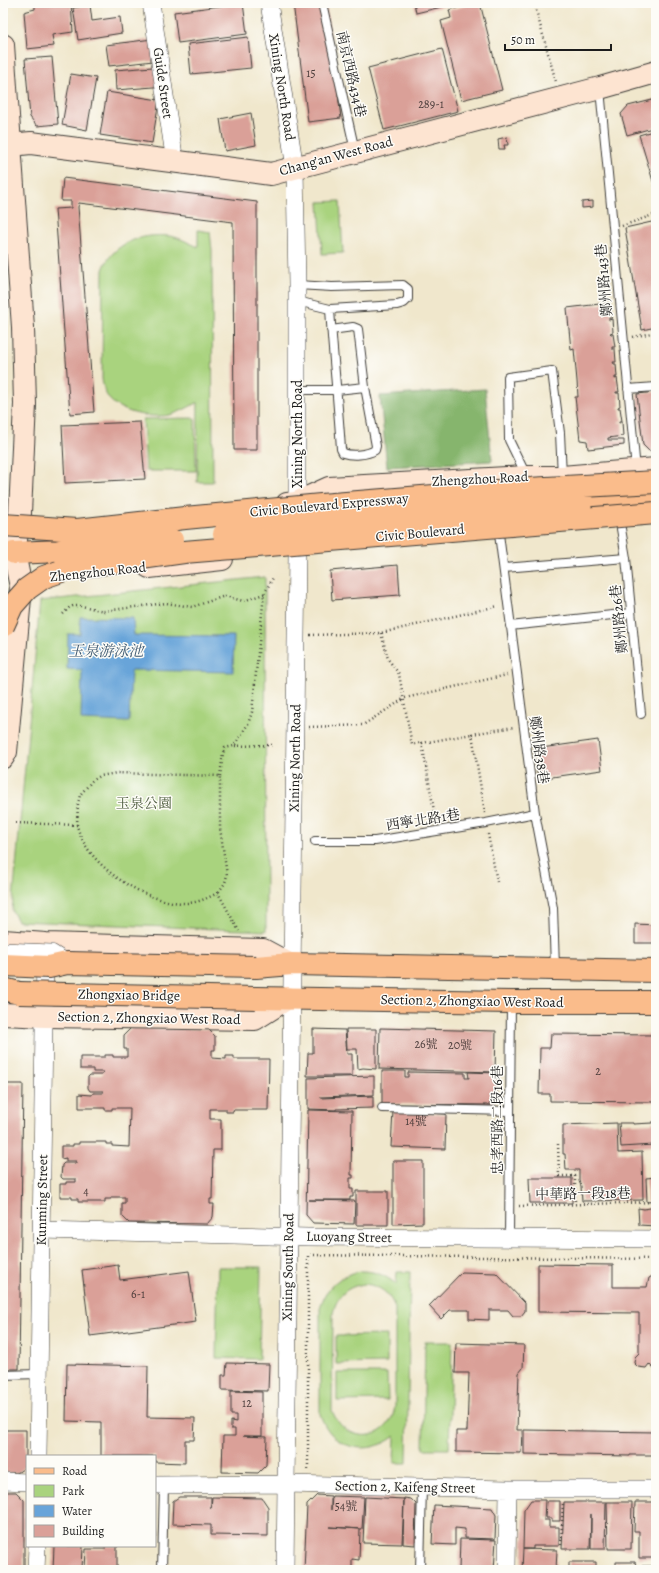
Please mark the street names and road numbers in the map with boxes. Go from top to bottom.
street label: 南京西路434巷 [332,29,370,119]
street label: Xining North Road [264,32,300,142]
street label: Guide Street [149,46,177,120]
street label: Chang’an West Road [277,132,395,180]
street label: 鄭州路143巷 [591,243,617,317]
street label: Xining North Road [288,379,307,488]
street label: Zhengzhou Road [431,467,529,491]
street label: Civic Boulevard Expressway [249,489,410,521]
street label: Civic Boulevard [375,520,466,546]
street label: Zhengzhou Road [49,557,148,587]
street label: 鄭州路26巷 [606,584,632,654]
street label: Xining North Road [285,703,305,812]
street label: 鄭州路38巷 [525,715,553,785]
street label: 西寧北路1巷 [385,805,461,835]
street label: Zhongxiao Bridge [78,985,180,1005]
street label: Section 2, Zhongxiao West Road [380,990,564,1012]
street label: Section 2, Zhongxiao West Road [57,1007,241,1029]
street label: 忠孝西路二段16巷 [488,1065,507,1175]
street label: Kunming Street [32,1154,52,1246]
street label: 中華路一段18巷 [535,1184,631,1204]
street label: Xining South Road [278,1212,298,1321]
street label: Luoyang Street [306,1227,392,1247]
street label: Section 2, Kaifeng Street [335,1476,476,1498]

